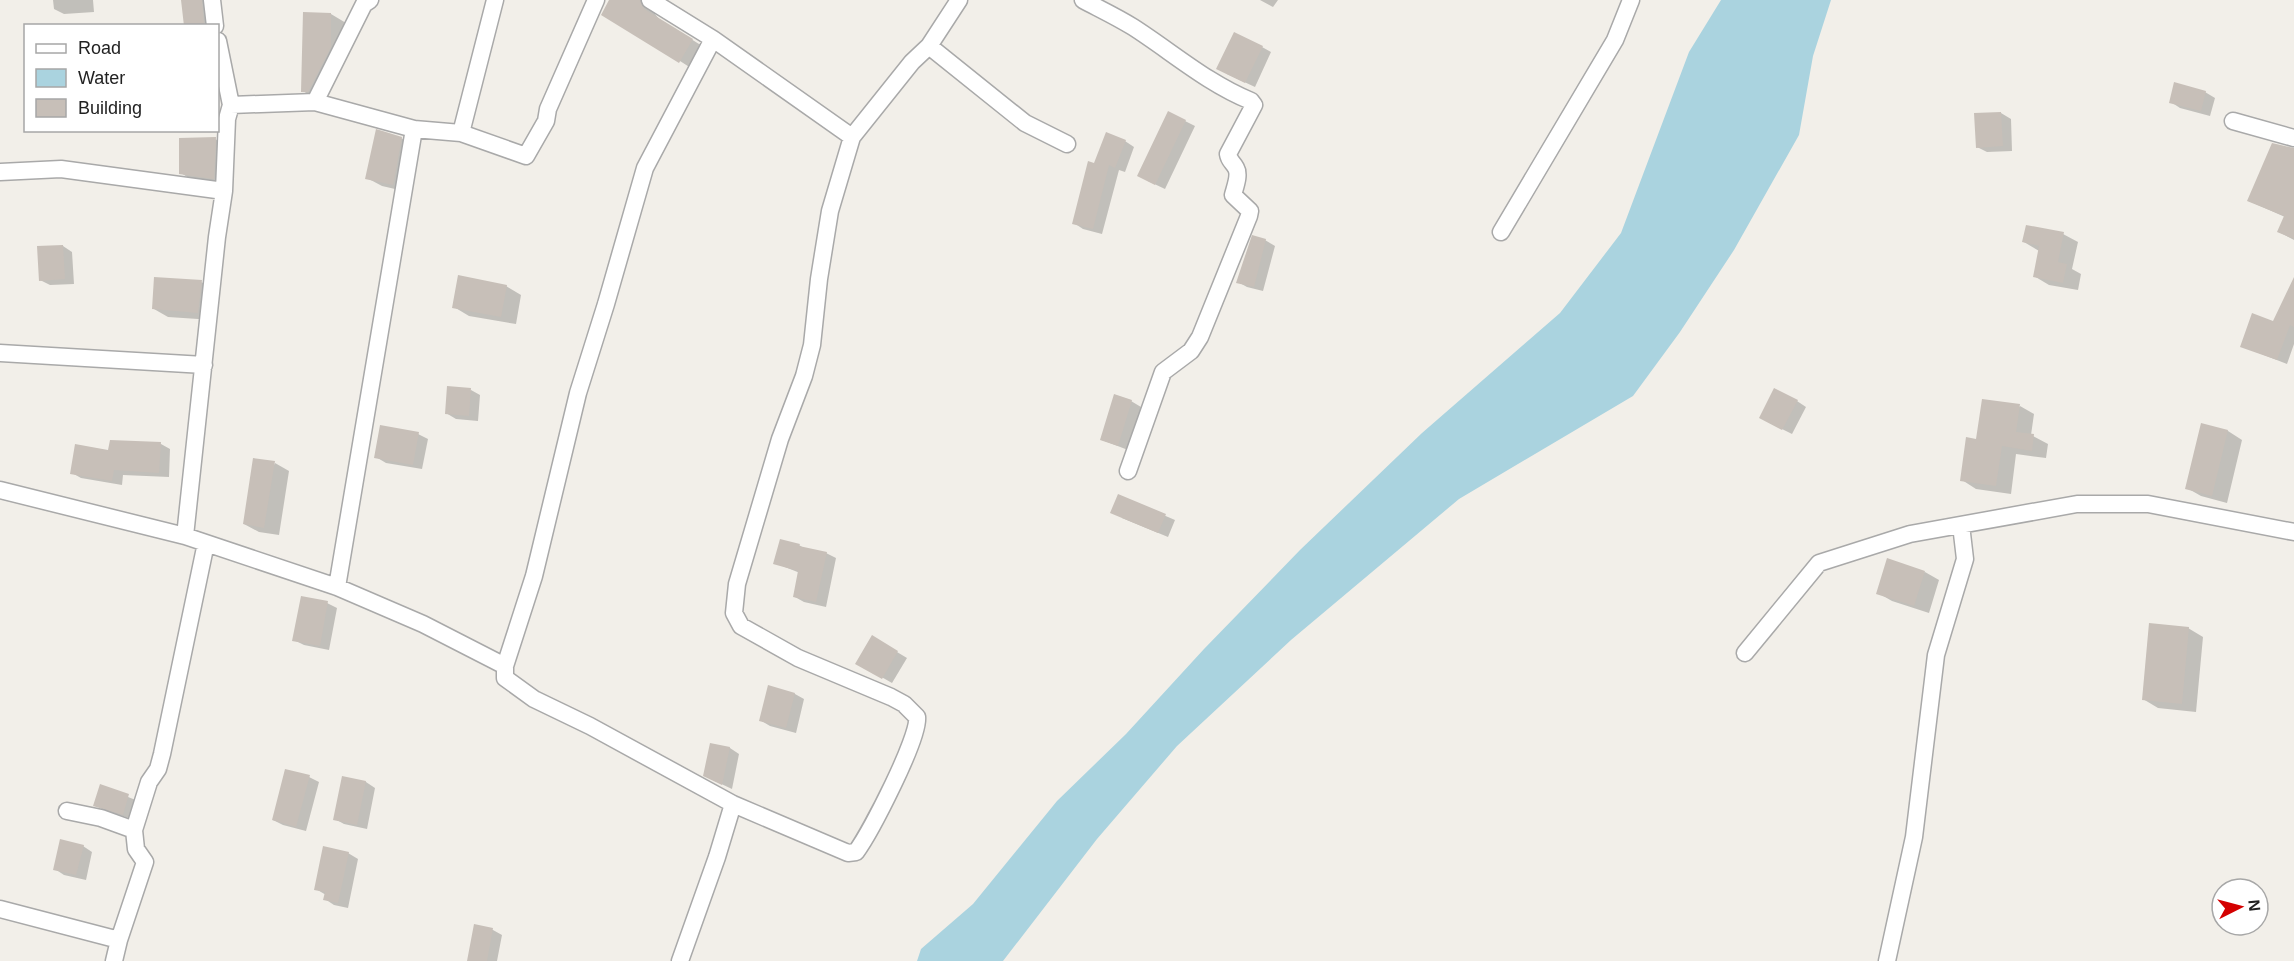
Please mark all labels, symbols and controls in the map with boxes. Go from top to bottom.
legend [24,24,219,132]
text: Road [78,38,121,58]
text: Water [78,68,125,88]
text: Building [78,98,142,118]
north arrow [2210,877,2270,937]
text: N [2245,899,2263,912]

